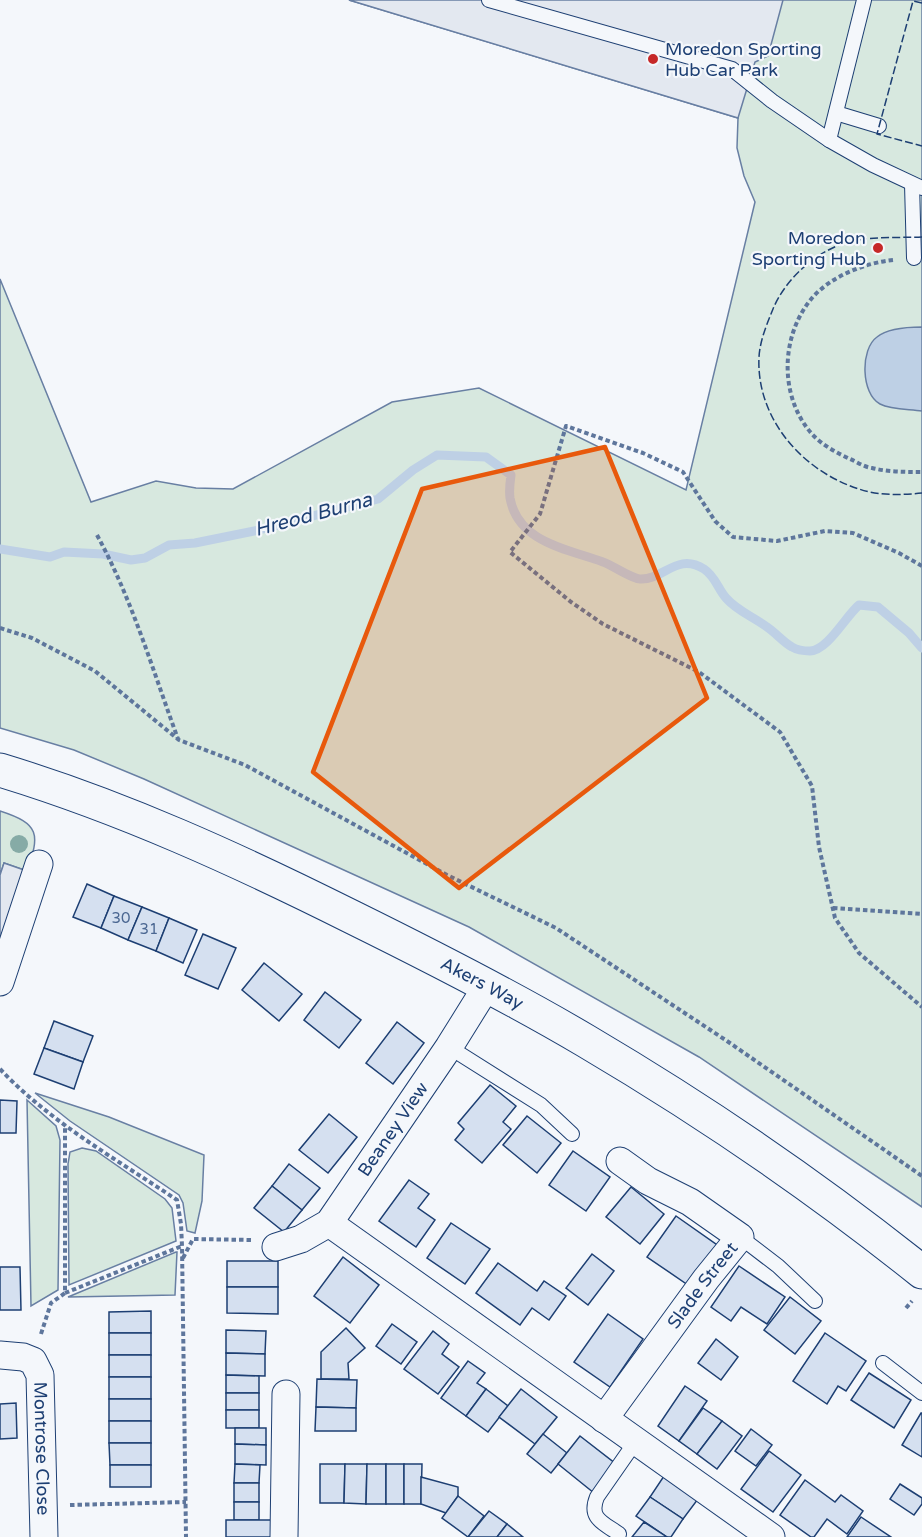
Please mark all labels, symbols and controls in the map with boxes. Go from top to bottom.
place label: Moredon Sporting Hub Car Park [665,38,822,81]
marker: Moredon Sporting Hub Car Park [646,52,660,66]
place label: Moredon Sporting Hub [752,227,866,270]
marker: Moredon Sporting Hub [871,241,885,255]
water label: Hreod Burna [252,488,375,542]
house number: 30 [112,909,130,927]
house number: 31 [140,920,158,938]
street label: Akers Way [437,952,528,1014]
street label: Beaney View [353,1078,433,1181]
street label: Slade Street [662,1237,743,1333]
street label: Montrose Close [29,1381,54,1516]

